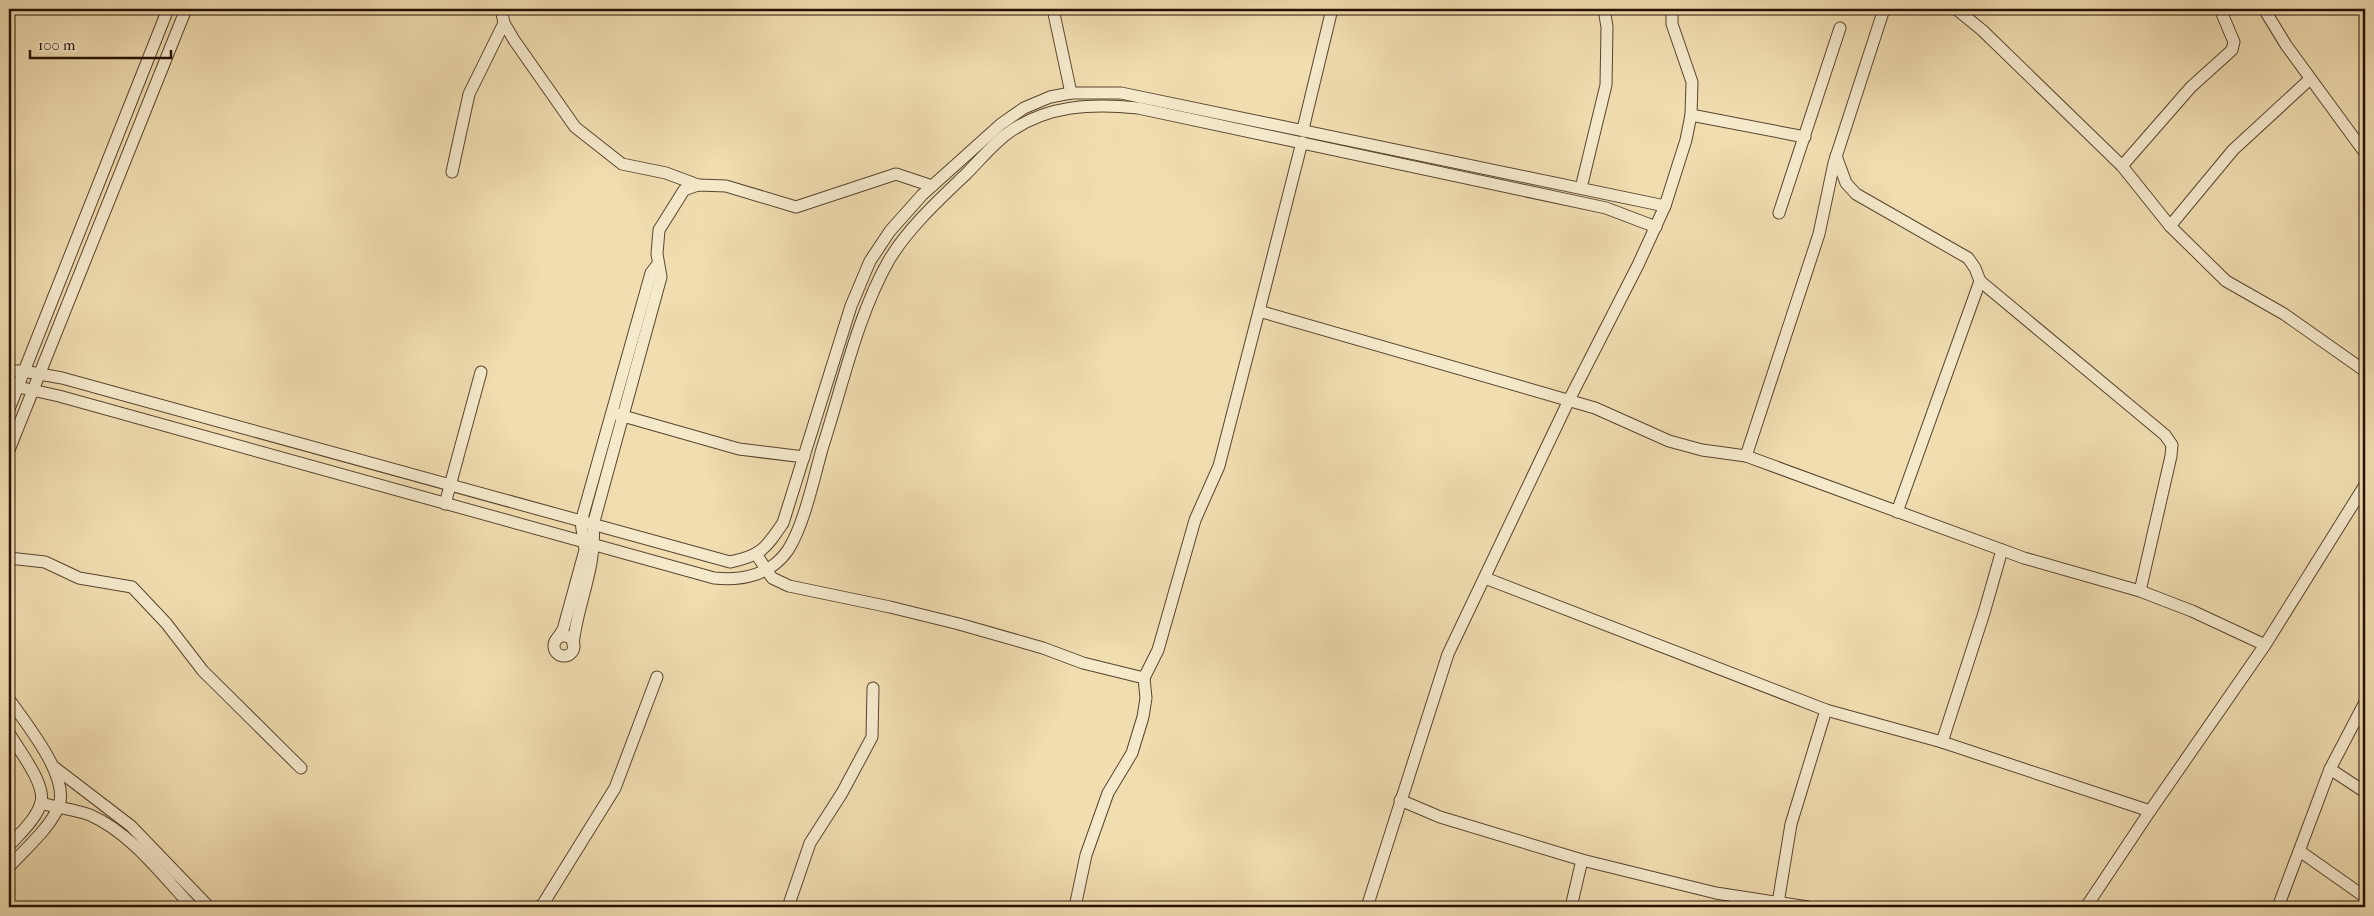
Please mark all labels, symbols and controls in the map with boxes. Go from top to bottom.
scale bar [30,28,171,60]
text: 100 m [38,36,76,54]

